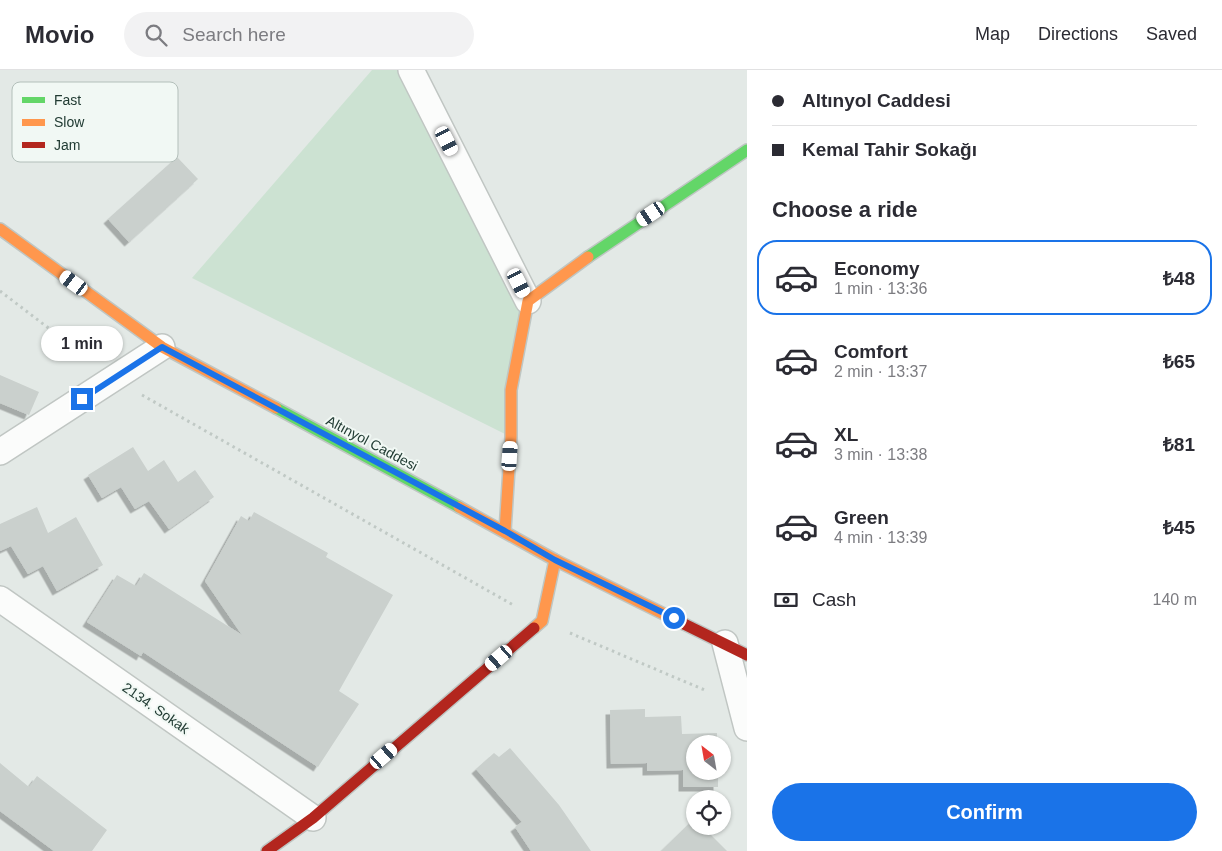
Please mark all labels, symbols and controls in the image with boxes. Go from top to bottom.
search box [124,12,474,57]
text: Movio [25,21,94,48]
icon: search [142,21,170,49]
text: Search here [182,24,286,45]
text: Map [975,24,1010,44]
text: Directions [1038,24,1118,44]
text: Saved [1146,24,1197,44]
legend [12,82,178,162]
text: Altınyol Caddesi [802,90,951,111]
text: Fast [54,92,81,108]
text: Slow [54,114,85,130]
car [433,124,460,158]
text: Jam [54,137,80,153]
text: Kemal Tahir Sokağı [802,139,977,160]
text: Choose a ride [772,197,917,222]
car [634,199,667,229]
icon: car [774,255,819,300]
text: Economy [834,258,920,279]
car [505,266,532,300]
car [57,268,90,298]
text: ₺48 [1163,268,1195,289]
text: 1 min · 13:36 [834,280,927,297]
callout: 1 min [41,326,123,362]
text: 1 min [61,335,103,352]
icon: car [774,338,819,383]
text: Comfort [834,341,908,362]
text: ₺65 [1163,351,1195,372]
text: 2 min · 13:37 [834,363,927,380]
route end [71,388,93,410]
street label: Altınyol Caddesi [324,412,420,474]
icon: car [774,421,819,466]
text: XL [834,424,858,445]
text: ₺81 [1163,434,1195,455]
car [501,441,518,471]
text: 3 min · 13:38 [834,446,927,463]
icon: car [774,504,819,549]
text: Green [834,507,889,528]
text: ₺45 [1163,517,1195,538]
text: 4 min · 13:39 [834,529,927,546]
icon: cash [772,586,800,614]
text: Cash [812,589,856,610]
text: 140 m [1153,591,1197,608]
route start [663,607,685,629]
car [482,642,515,674]
street label: 2134. Sokak [120,679,193,737]
north arrow [686,735,731,780]
map controls [686,735,731,835]
car [367,740,400,772]
button: Confirm [772,783,1197,841]
button: locate [686,790,731,835]

